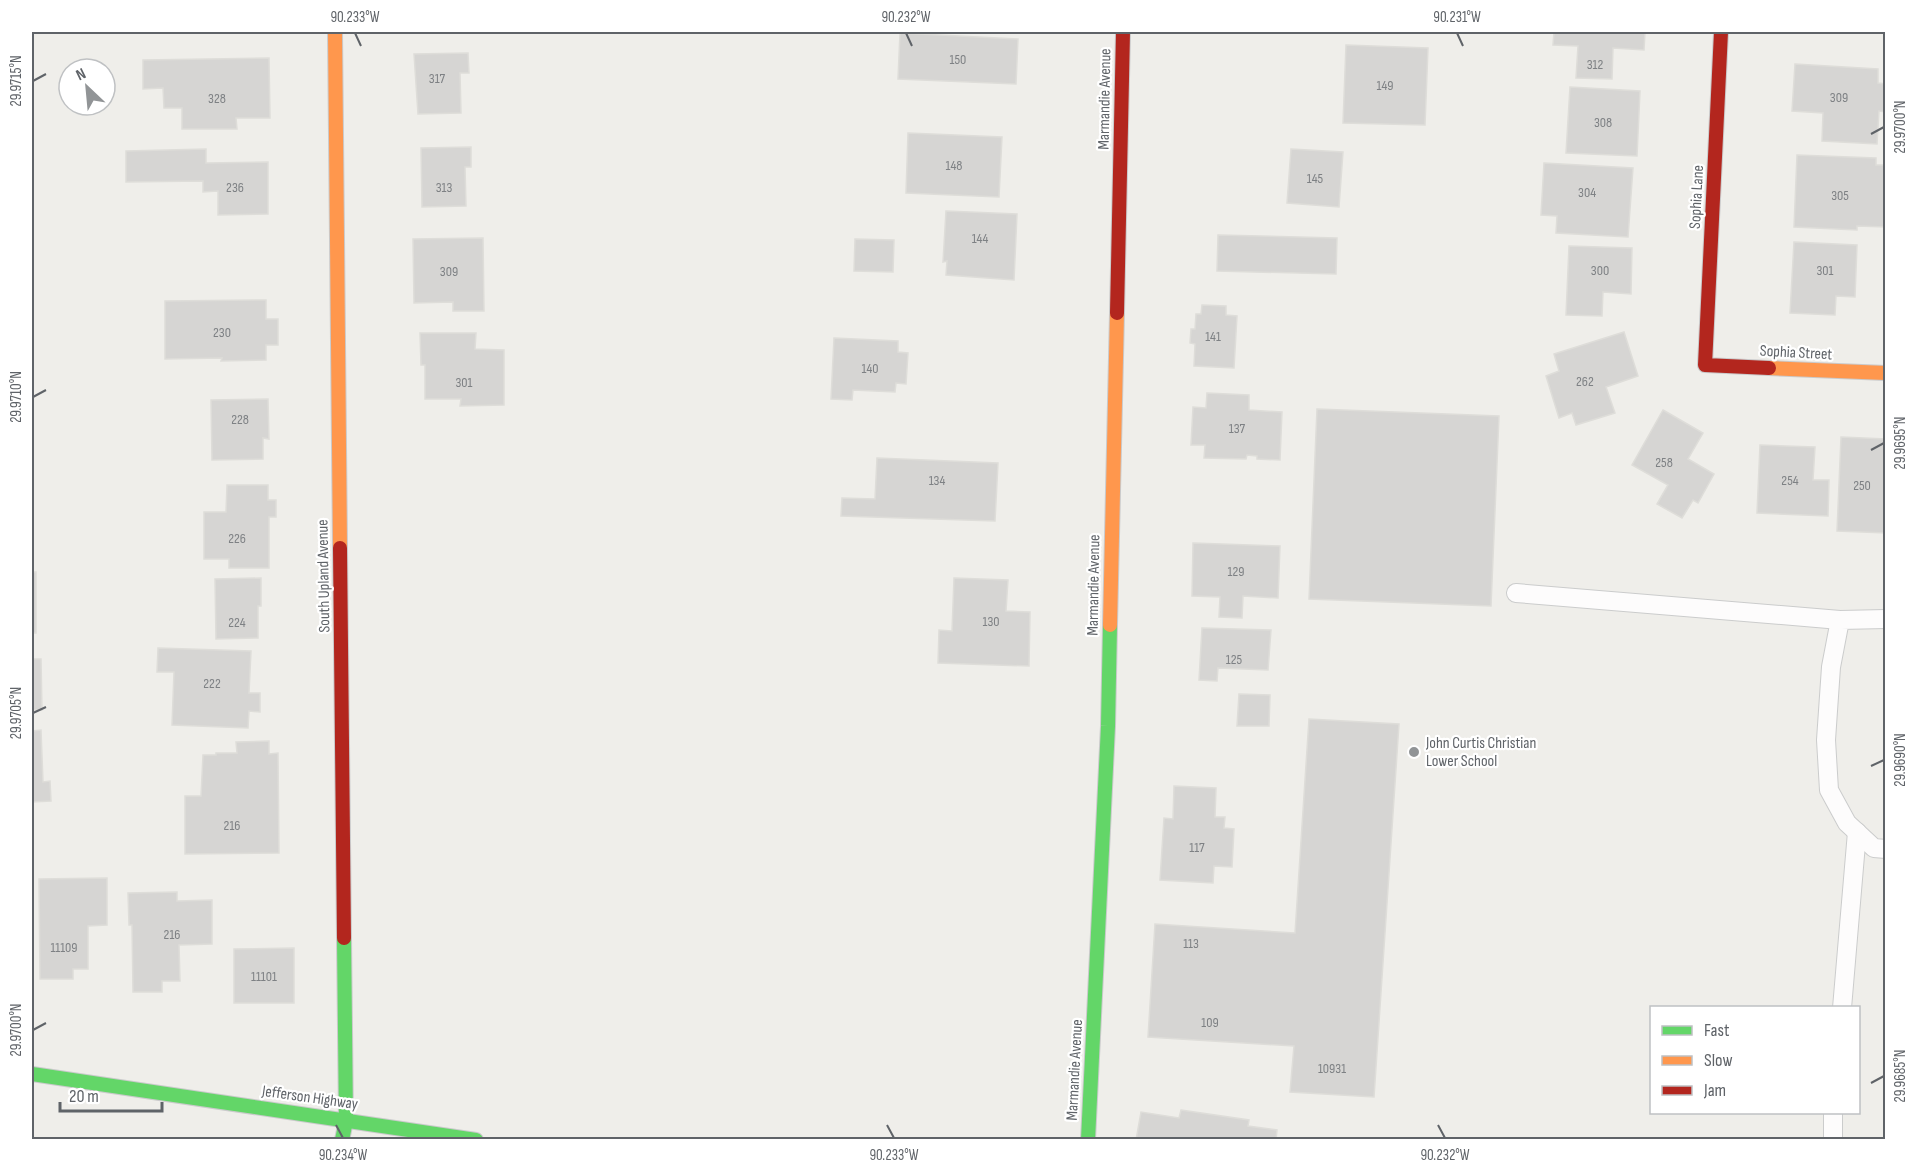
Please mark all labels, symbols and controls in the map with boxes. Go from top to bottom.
text: 90.233°W [330,8,380,27]
text: 90.232°W [881,8,931,27]
text: 90.231°W [1433,8,1481,27]
street label: Marmandie Avenue [1095,48,1115,150]
house number: 150 [950,51,966,68]
text: 29.9715°N [7,55,26,107]
house number: 312 [1587,56,1604,73]
north arrow [57,57,117,117]
text: N [73,64,89,85]
house number: 317 [429,70,446,87]
house number: 149 [1377,77,1393,94]
house number: 309 [1830,89,1848,106]
house number: 328 [208,90,226,107]
text: 29.9700°N [1891,100,1910,154]
house number: 308 [1594,114,1612,131]
house number: 148 [946,157,962,174]
street label: Sophia Lane [1686,165,1708,229]
house number: 145 [1307,170,1324,187]
house number: 236 [226,179,244,196]
house number: 313 [436,179,452,196]
house number: 304 [1578,184,1596,201]
house number: 305 [1831,187,1849,204]
house number: 144 [972,230,988,247]
house number: 300 [1591,262,1609,279]
house number: 301 [1816,262,1834,279]
house number: 309 [440,263,458,280]
house number: 230 [213,324,231,341]
house number: 141 [1205,328,1221,345]
street label: Sophia Street [1759,342,1833,364]
house number: 140 [862,360,879,377]
text: 29.9710°N [7,371,26,423]
house number: 262 [1576,373,1594,390]
house number: 301 [455,374,473,391]
house number: 228 [231,411,249,428]
text: 29.9695°N [1891,417,1910,469]
house number: 137 [1229,420,1246,437]
house number: 258 [1655,454,1673,471]
house number: 134 [929,472,945,489]
house number: 254 [1781,472,1799,489]
house number: 250 [1853,477,1871,494]
street label: South Upland Avenue [314,519,334,633]
house number: 226 [228,530,246,547]
street label: Marmandie Avenue [1084,534,1104,636]
house number: 129 [1227,563,1245,580]
house number: 130 [982,613,1000,630]
house number: 224 [228,614,246,631]
house number: 125 [1226,651,1243,668]
house number: 222 [203,675,221,692]
text: 29.9705°N [7,687,26,739]
text: 29.9690°N [1891,733,1910,787]
place label: John Curtis Christian Lower School [1425,734,1536,771]
marker: John Curtis Christian Lower School [1407,745,1421,759]
house number: 216 [224,817,240,834]
house number: 117 [1189,839,1205,856]
house number: 216 [164,926,180,943]
house number: 113 [1183,935,1199,952]
house number: 11109 [50,939,78,956]
house number: 11101 [251,968,277,985]
text: 29.9700°N [7,1003,26,1057]
legend [1650,1006,1860,1114]
house number: 109 [1201,1014,1219,1031]
street label: Marmandie Avenue [1063,1019,1087,1121]
text: Fast [1704,1020,1730,1041]
text: Slow [1704,1050,1733,1071]
text: 29.9685°N [1891,1050,1910,1102]
house number: 10931 [1318,1060,1346,1077]
scale bar [60,1075,162,1113]
text: Jam [1703,1080,1726,1101]
street label: Jefferson Highway [260,1082,359,1114]
text: 20 m [69,1086,99,1107]
text: 90.234°W [319,1146,368,1165]
text: 90.233°W [869,1146,919,1165]
text: 90.232°W [1420,1146,1470,1165]

